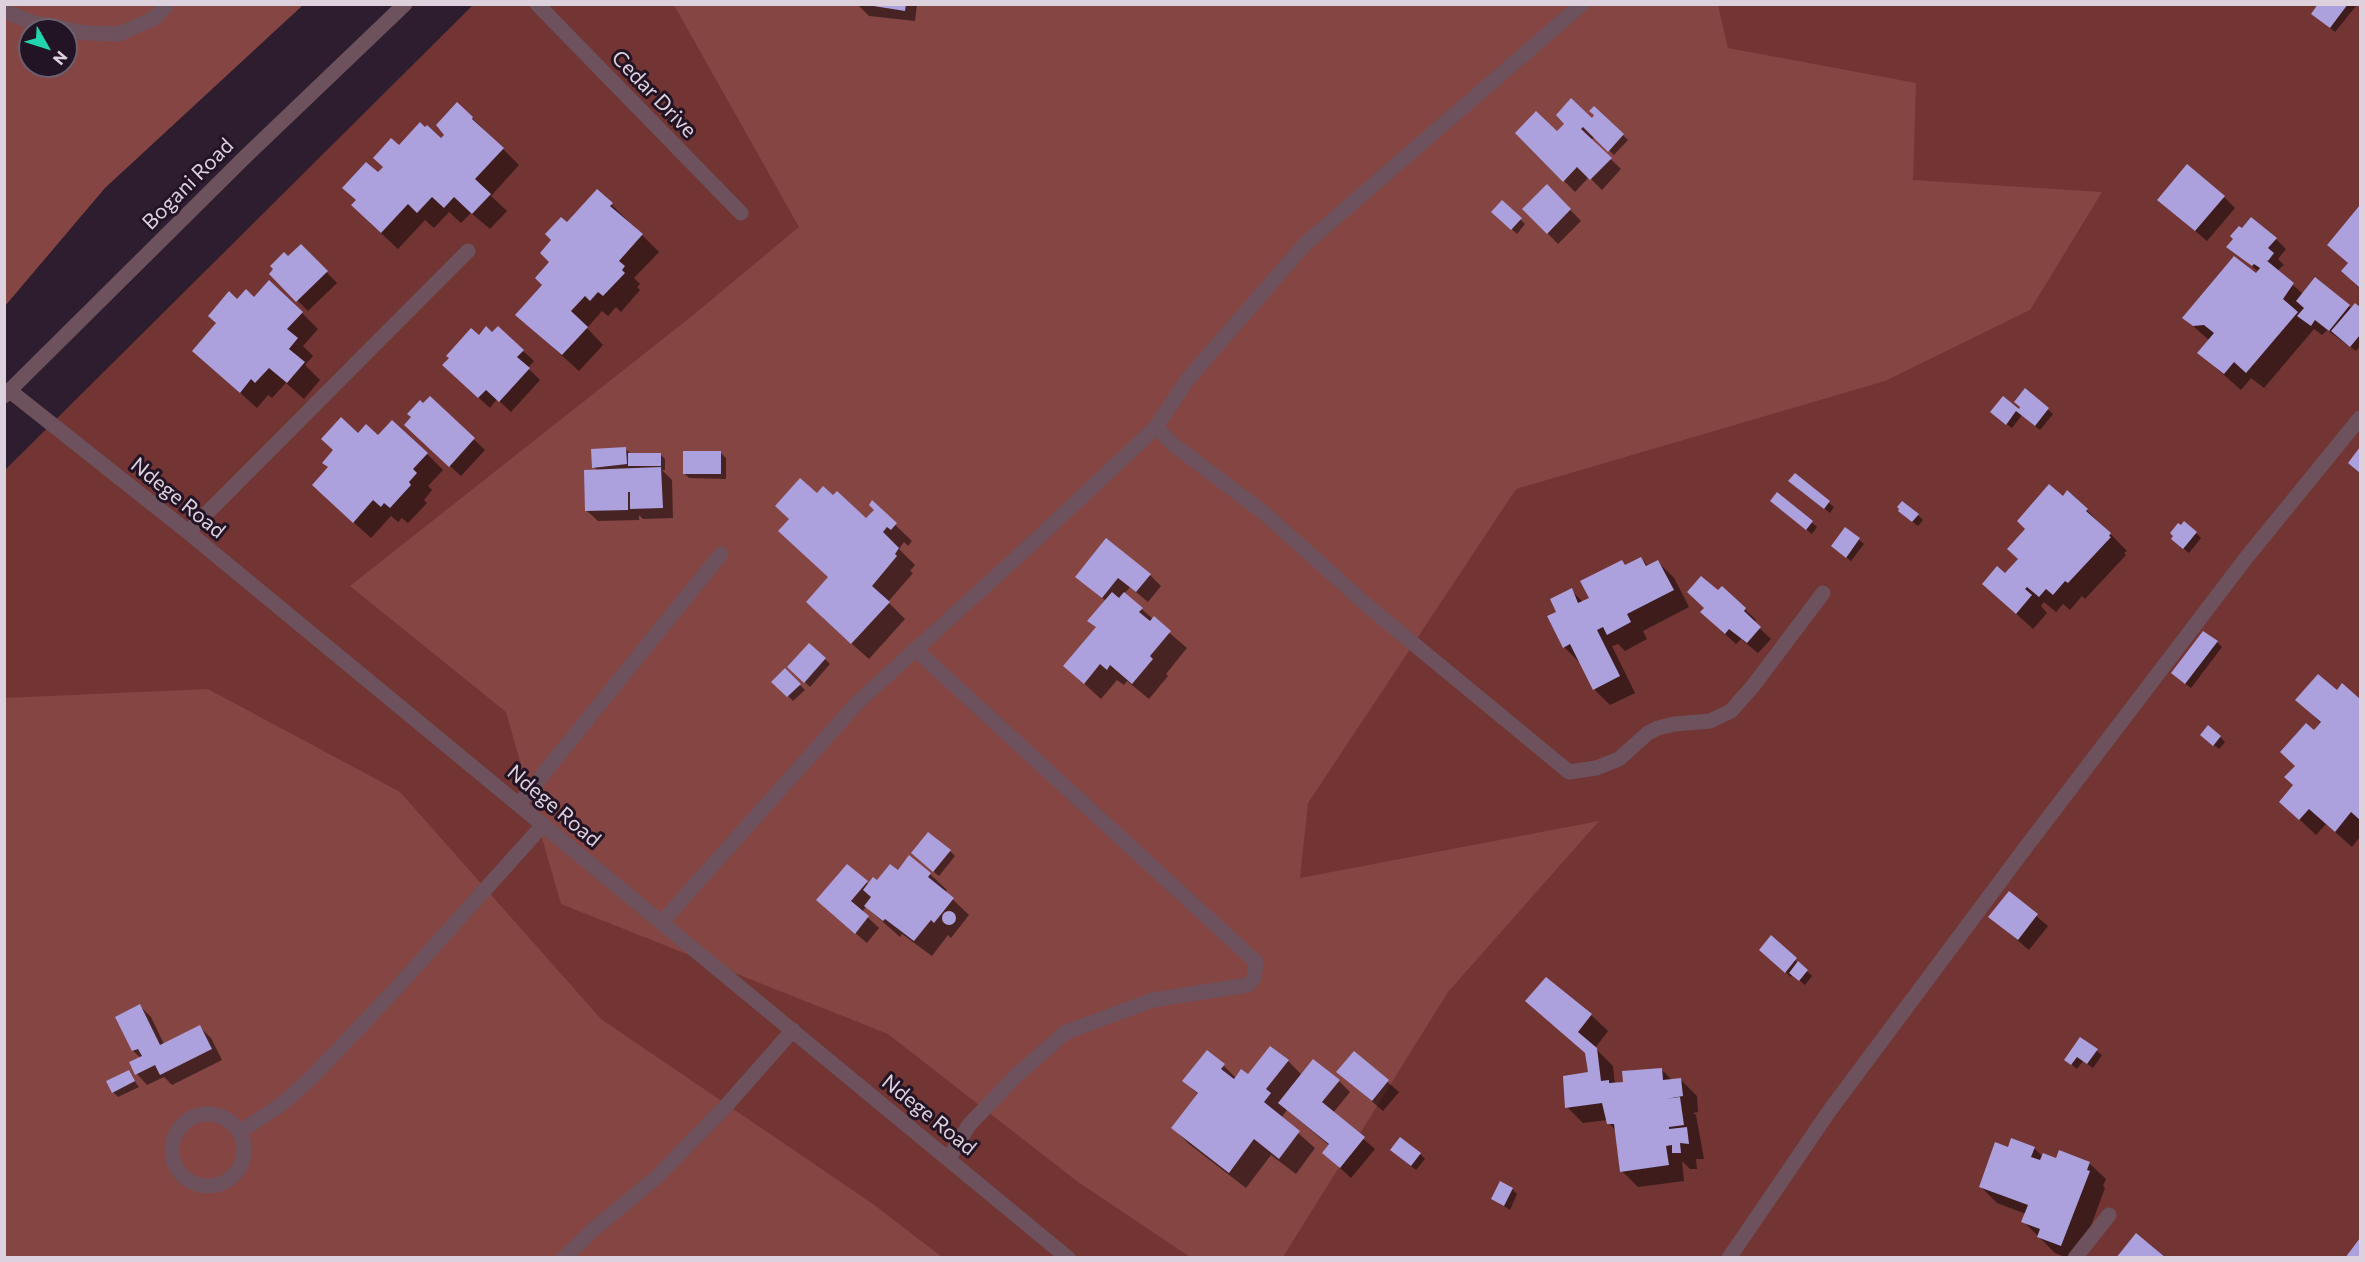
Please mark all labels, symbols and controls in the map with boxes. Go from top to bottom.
north arrow [18,18,78,78]
street label: Cedar Drive [606,45,702,143]
text: N [50,48,72,69]
street label: Bogani Road [137,133,239,235]
street label: Ndege Road [126,452,230,544]
street label: Ndege Road [502,760,606,852]
street label: Ndege Road [877,1069,981,1161]

